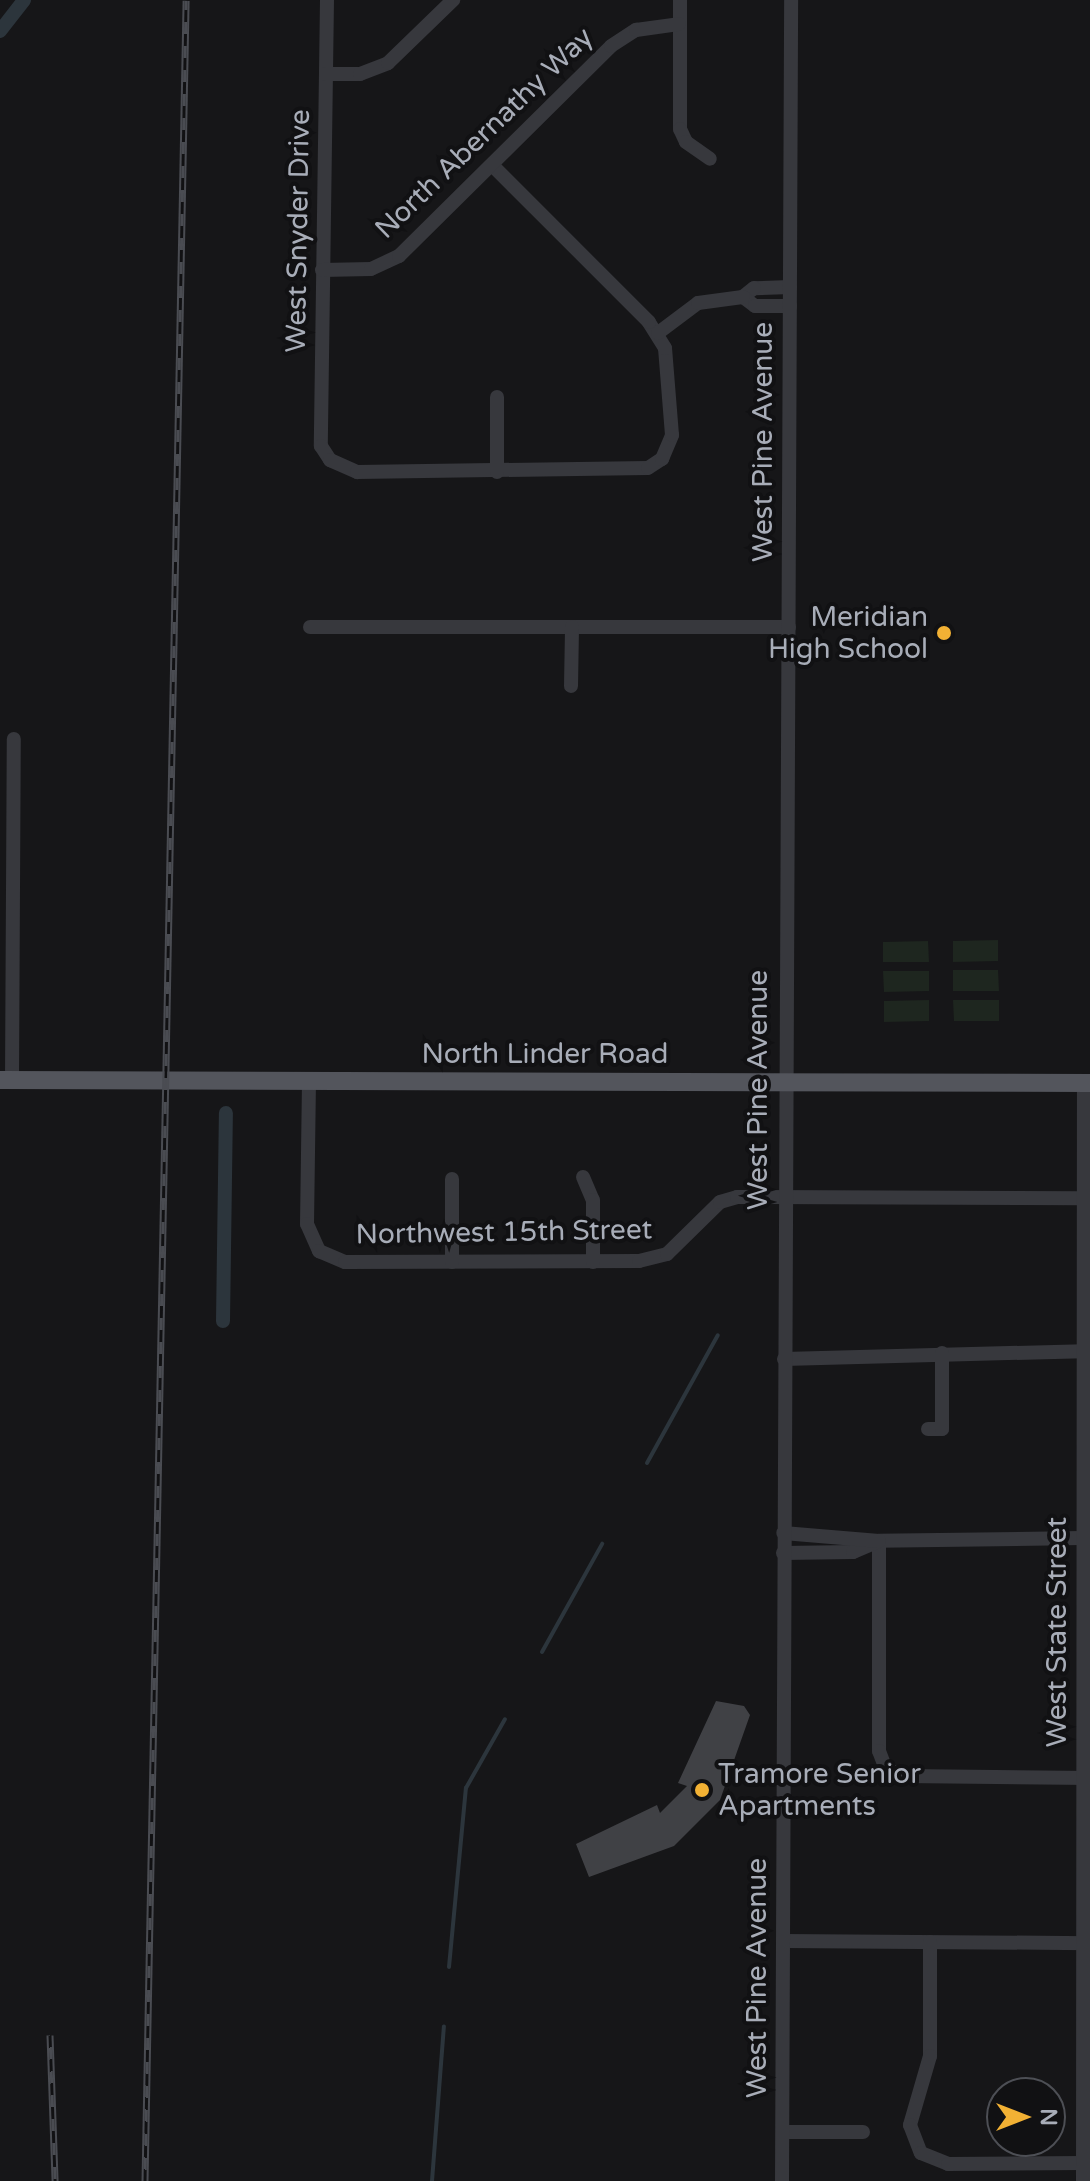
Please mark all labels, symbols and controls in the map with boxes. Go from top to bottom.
street label: North Abernathy Way [368,20,600,246]
street label: West Snyder Drive [279,109,317,353]
street label: West Pine Avenue [746,322,780,562]
place label: Meridian High School [768,600,928,666]
marker: Meridian High School [935,624,953,642]
street label: West Pine Avenue [741,970,775,1210]
street label: North Linder Road [422,1037,668,1071]
street label: Northwest 15th Street [355,1213,653,1251]
street label: West State Street [1040,1517,1074,1747]
place label: Tramore Senior Apartments [718,1757,921,1823]
marker: Tramore Senior Apartments [693,1781,711,1799]
street label: West Pine Avenue [740,1858,774,2098]
north arrow [986,2077,1066,2157]
text: N [1035,2108,1061,2126]

